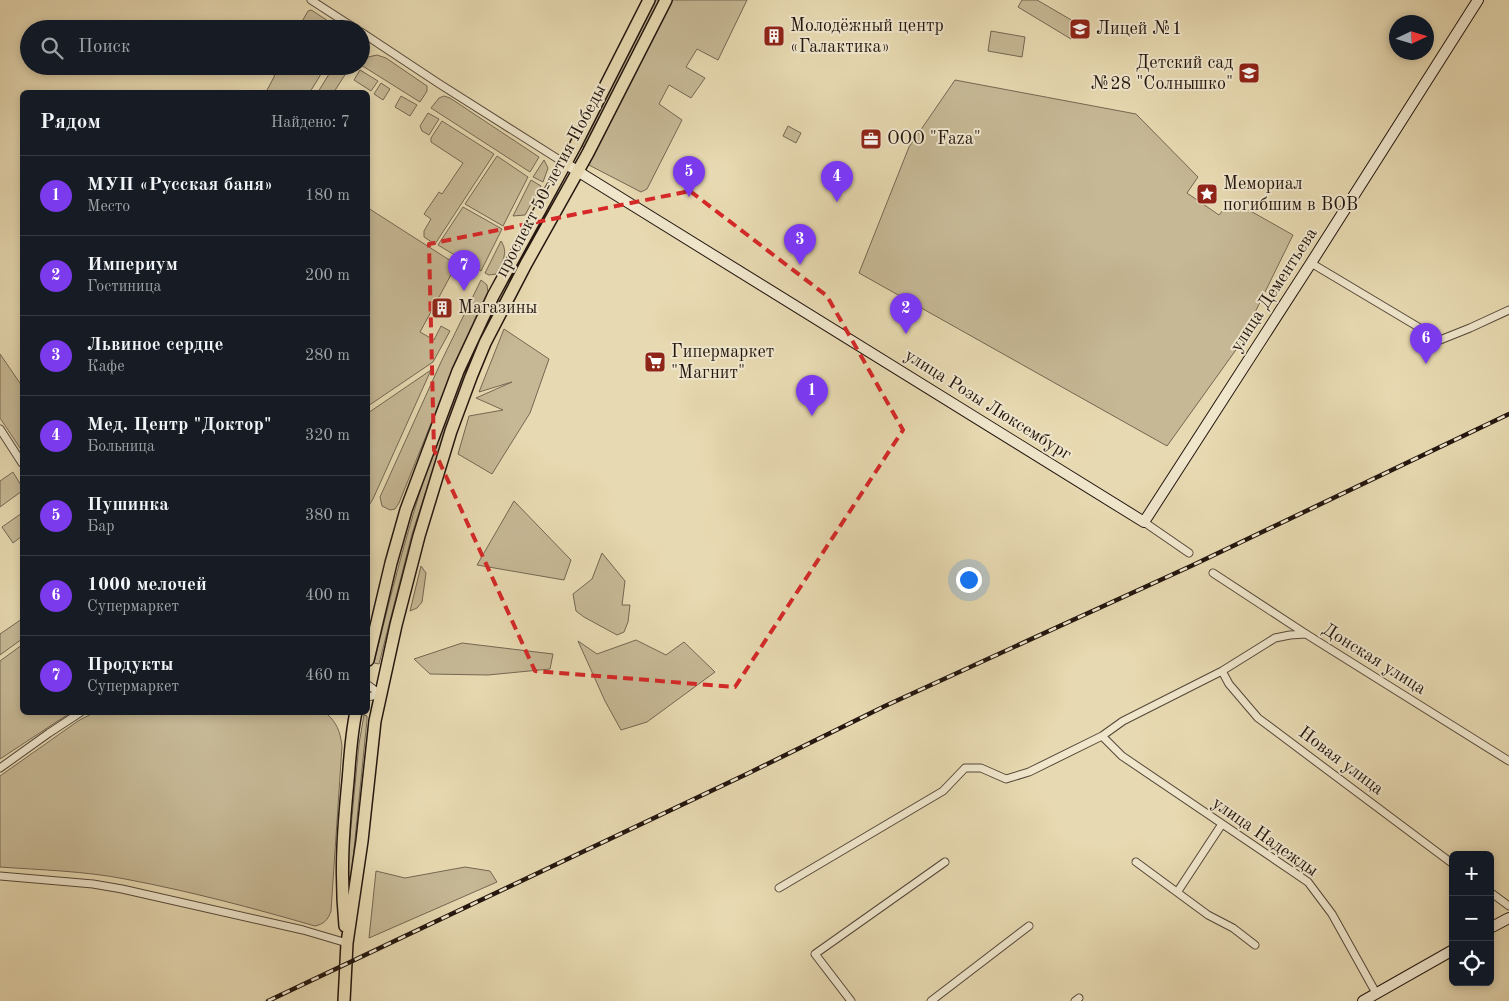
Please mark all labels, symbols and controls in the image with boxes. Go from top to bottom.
north arrow [1389,15,1434,60]
place label: Молодёжный центр «Галактика» [790,17,944,56]
school or university icon: Лицей №1 [1068,17,1092,41]
search box [20,20,370,75]
place label: Лицей №1 [1096,20,1182,38]
building icon: Молодёжный центр «Галактика» [762,24,786,48]
icon: search [38,34,66,62]
text: Поиск [78,38,130,57]
place label: Детский сад №28 "Солнышко" [1091,54,1233,93]
school or university icon: Детский сад №28 "Солнышко" [1237,61,1261,85]
street label: проспект 50-летия Победы [493,82,610,280]
text: Рядом [40,112,101,133]
text: Найдено: 7 [271,115,350,131]
office icon: OOO "Faza" [859,127,883,151]
place label: OOO "Faza" [887,130,981,148]
pin: 5 [673,156,705,197]
pin: 4 [821,161,853,202]
place label: Мемориал погибшим в ВОВ [1223,175,1358,214]
text: МУП «Русская баня» [87,176,273,195]
place icon: Мемориал погибшим в ВОВ [1195,182,1219,206]
text: 1 [51,188,61,204]
text: 180 m [305,188,350,204]
text: Место [87,199,130,215]
pin: 3 [784,224,816,265]
street label: улица Дементьева [1227,225,1321,355]
pin: 7 [448,250,480,291]
text: Империум [87,256,178,275]
text: 2 [51,268,61,284]
text: 200 m [305,268,350,284]
text: Гостиница [87,279,161,295]
pin: 2 [890,293,922,334]
building icon: Магазины [430,296,454,320]
place label: Магазины [458,299,537,317]
pin: 6 [1410,323,1442,364]
text: Львиное сердце [87,336,223,355]
place label: Гипермаркет "Магнит" [671,343,774,382]
street label: улица Розы Люксембург [901,346,1075,464]
text: 3 [51,348,61,364]
text: 280 m [305,348,350,364]
supermarket icon: Гипермаркет "Магнит" [643,350,667,374]
text: Кафе [87,359,125,375]
pin: 1 [796,375,828,416]
text: Мед. Центр "Доктор" [87,416,271,435]
text: 4 [51,428,61,444]
text: 320 m [305,428,350,444]
text: Больница [87,439,155,455]
text: Пушинка [87,496,169,515]
text: 5 [51,508,61,524]
text: 380 m [305,508,350,524]
text: Бар [87,519,115,535]
your location [956,567,982,593]
text: 1000 мелочей [87,576,207,595]
text: 6 [51,588,61,604]
text: 400 m [305,588,350,604]
text: Супермаркет [87,599,179,615]
street label: Донская улица [1319,620,1429,698]
text: Продукты [87,656,174,675]
text: 7 [51,668,61,684]
text: 460 m [305,668,350,684]
text: Супермаркет [87,679,179,695]
street label: Новая улица [1295,723,1387,799]
street label: улица Надежды [1209,794,1321,880]
map controls [1449,851,1494,986]
button: + [1449,851,1494,896]
button: − [1449,896,1494,941]
button: locate [1449,941,1494,986]

